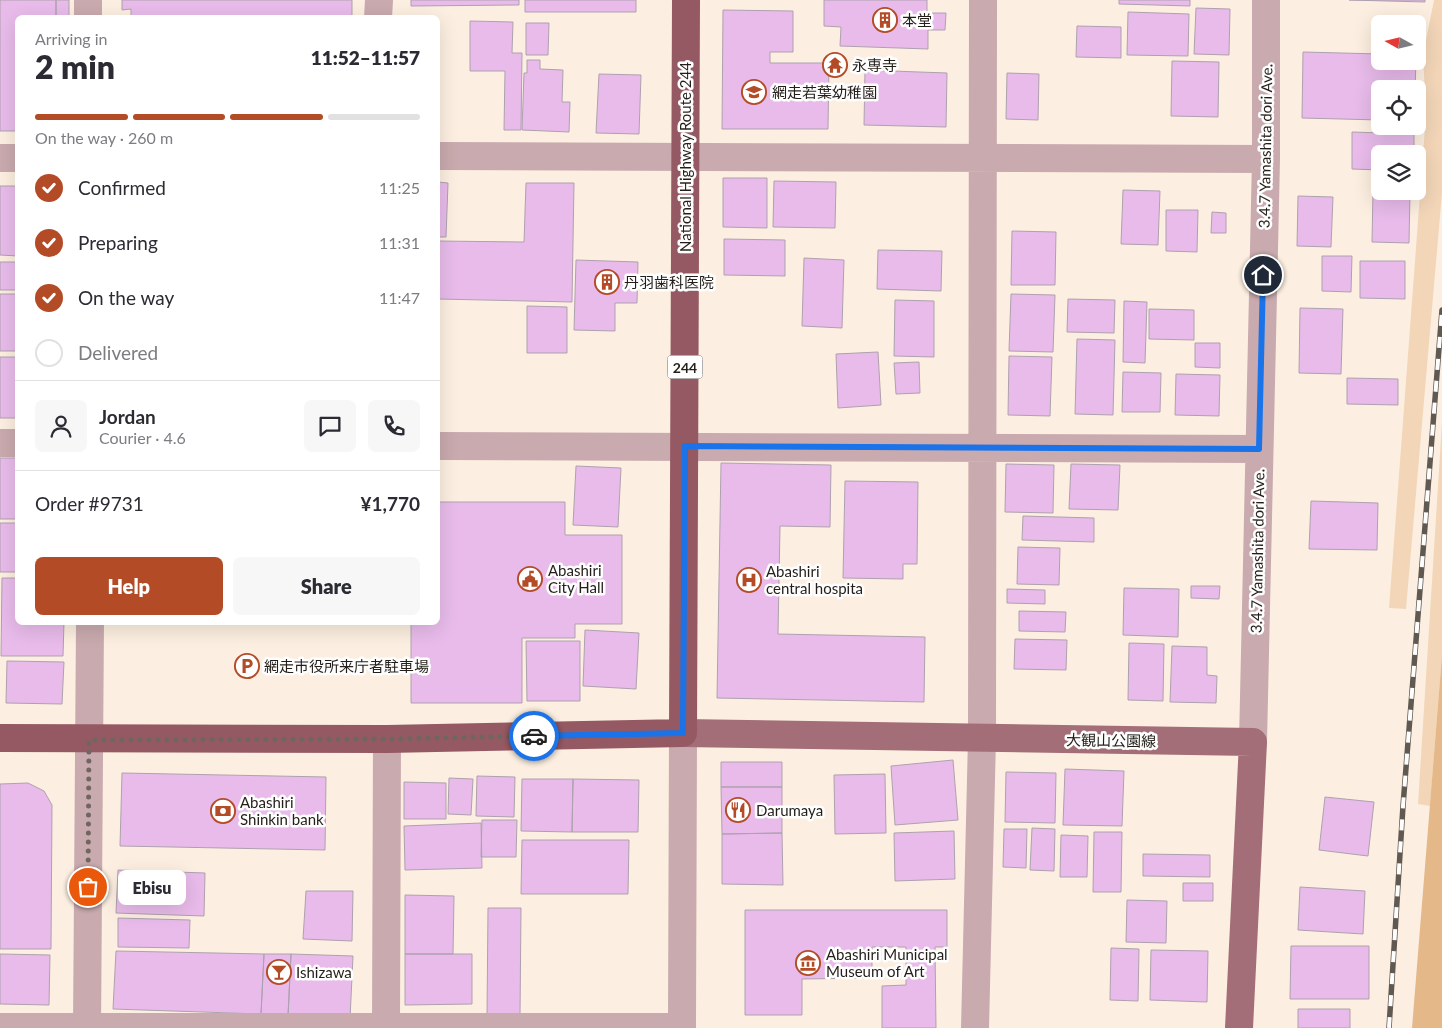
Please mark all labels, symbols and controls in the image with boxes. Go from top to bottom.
building icon: 本堂 [872,7,898,33]
place label: 本堂 [902,11,932,29]
north arrow [1371,15,1426,70]
map controls [1371,15,1426,200]
text: Arriving in [35,29,108,48]
text: 11:52–11:57 [311,46,420,69]
text: 2 min [35,47,115,86]
temple icon: 永専寺 [822,52,848,78]
place label: 永専寺 [852,56,897,74]
street label: National Highway Route 244 [676,62,694,252]
street label: 3.4.7 Yamashita dori Ave. [1255,64,1275,228]
school or university icon: 網走若葉幼稚園 [741,79,767,105]
button: locate [1371,80,1426,135]
place label: 網走若葉幼稚園 [772,83,877,101]
text: On the way · 260 m [35,128,173,147]
button: layers [1371,145,1426,200]
icon: check [35,174,63,202]
text: Confirmed [78,176,166,199]
text: 11:25 [379,178,420,197]
icon: check [35,229,63,257]
text: Preparing [78,231,158,254]
text: 11:31 [379,233,420,252]
pin [1242,254,1284,296]
icon: home [1249,261,1277,289]
building icon: 丹羽歯科医院 [594,269,620,295]
place label: 丹羽歯科医院 [624,273,714,291]
icon: check [35,284,63,312]
text: On the way [78,286,174,309]
text: 11:47 [379,288,420,307]
text: Delivered [78,341,158,364]
road number: 244 [668,356,702,378]
button: person [35,400,87,452]
button: chat [304,400,356,452]
button: phone [368,400,420,452]
text: Jordan [99,405,156,428]
text: Courier · 4.6 [99,428,186,447]
street label: 3.4.7 Yamashita dori Ave. [1247,469,1267,633]
text: Order #9731 [35,492,144,515]
text: ¥1,770 [360,492,420,515]
button: Help [35,557,223,615]
button: Share [233,557,420,615]
place label: Abashiri City Hall [548,561,604,596]
place label: Abashiri central hospita [766,562,863,597]
public building icon: Abashiri City Hall [517,566,543,592]
hospital icon: Abashiri central hospita [736,567,762,593]
parking icon: 網走市役所来庁者駐車場 [234,653,260,679]
place label: 網走市役所来庁者駐車場 [264,657,429,675]
courier [509,711,559,761]
icon: car [520,722,548,750]
street label: 大観山公園線 [1066,730,1156,750]
place label: Abashiri Shinkin bank [240,793,324,828]
restaurant icon: Darumaya [725,797,751,823]
bank icon: Abashiri Shinkin bank [210,798,236,824]
place label: Darumaya [756,801,823,819]
pin [67,866,109,908]
callout: Ebisu [118,870,186,904]
icon: bag [74,873,102,901]
text: Ebisu [133,878,171,897]
place label: Abashiri Municipal Museum of Art [826,945,948,980]
museum icon: Abashiri Municipal Museum of Art [795,950,821,976]
bar icon: Ishizawa [266,959,292,985]
place label: Ishizawa [296,963,352,981]

